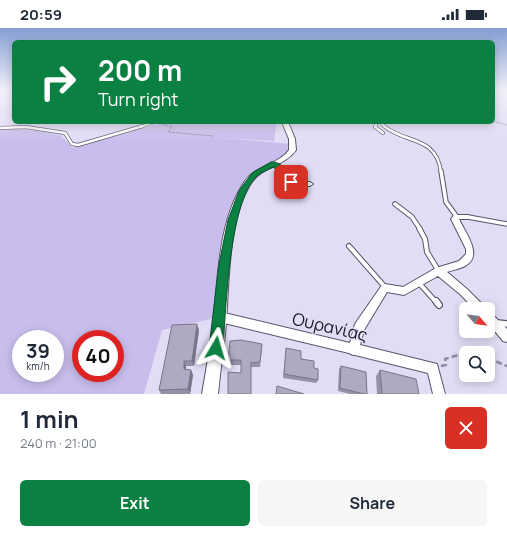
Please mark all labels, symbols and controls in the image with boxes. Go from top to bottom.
text: 20:59 [20,4,62,25]
text: 200 m [98,51,182,89]
icon: right [32,56,84,108]
text: Turn right [98,87,179,111]
pin [274,165,308,199]
icon: arrive [280,171,302,193]
north arrow [459,302,495,338]
map controls [459,302,495,382]
street label: Ουρανίας [290,307,370,346]
position arrow [195,327,237,369]
speed limit sign: 40 [72,330,124,382]
text: 39 [26,337,50,364]
button: search [459,346,495,382]
text: km/h [26,359,50,373]
text: 1 min [20,402,79,435]
button: close [445,407,487,449]
text: 240 m · 21:00 [20,434,97,452]
button: Exit [20,480,250,526]
button: Share [258,480,487,526]

